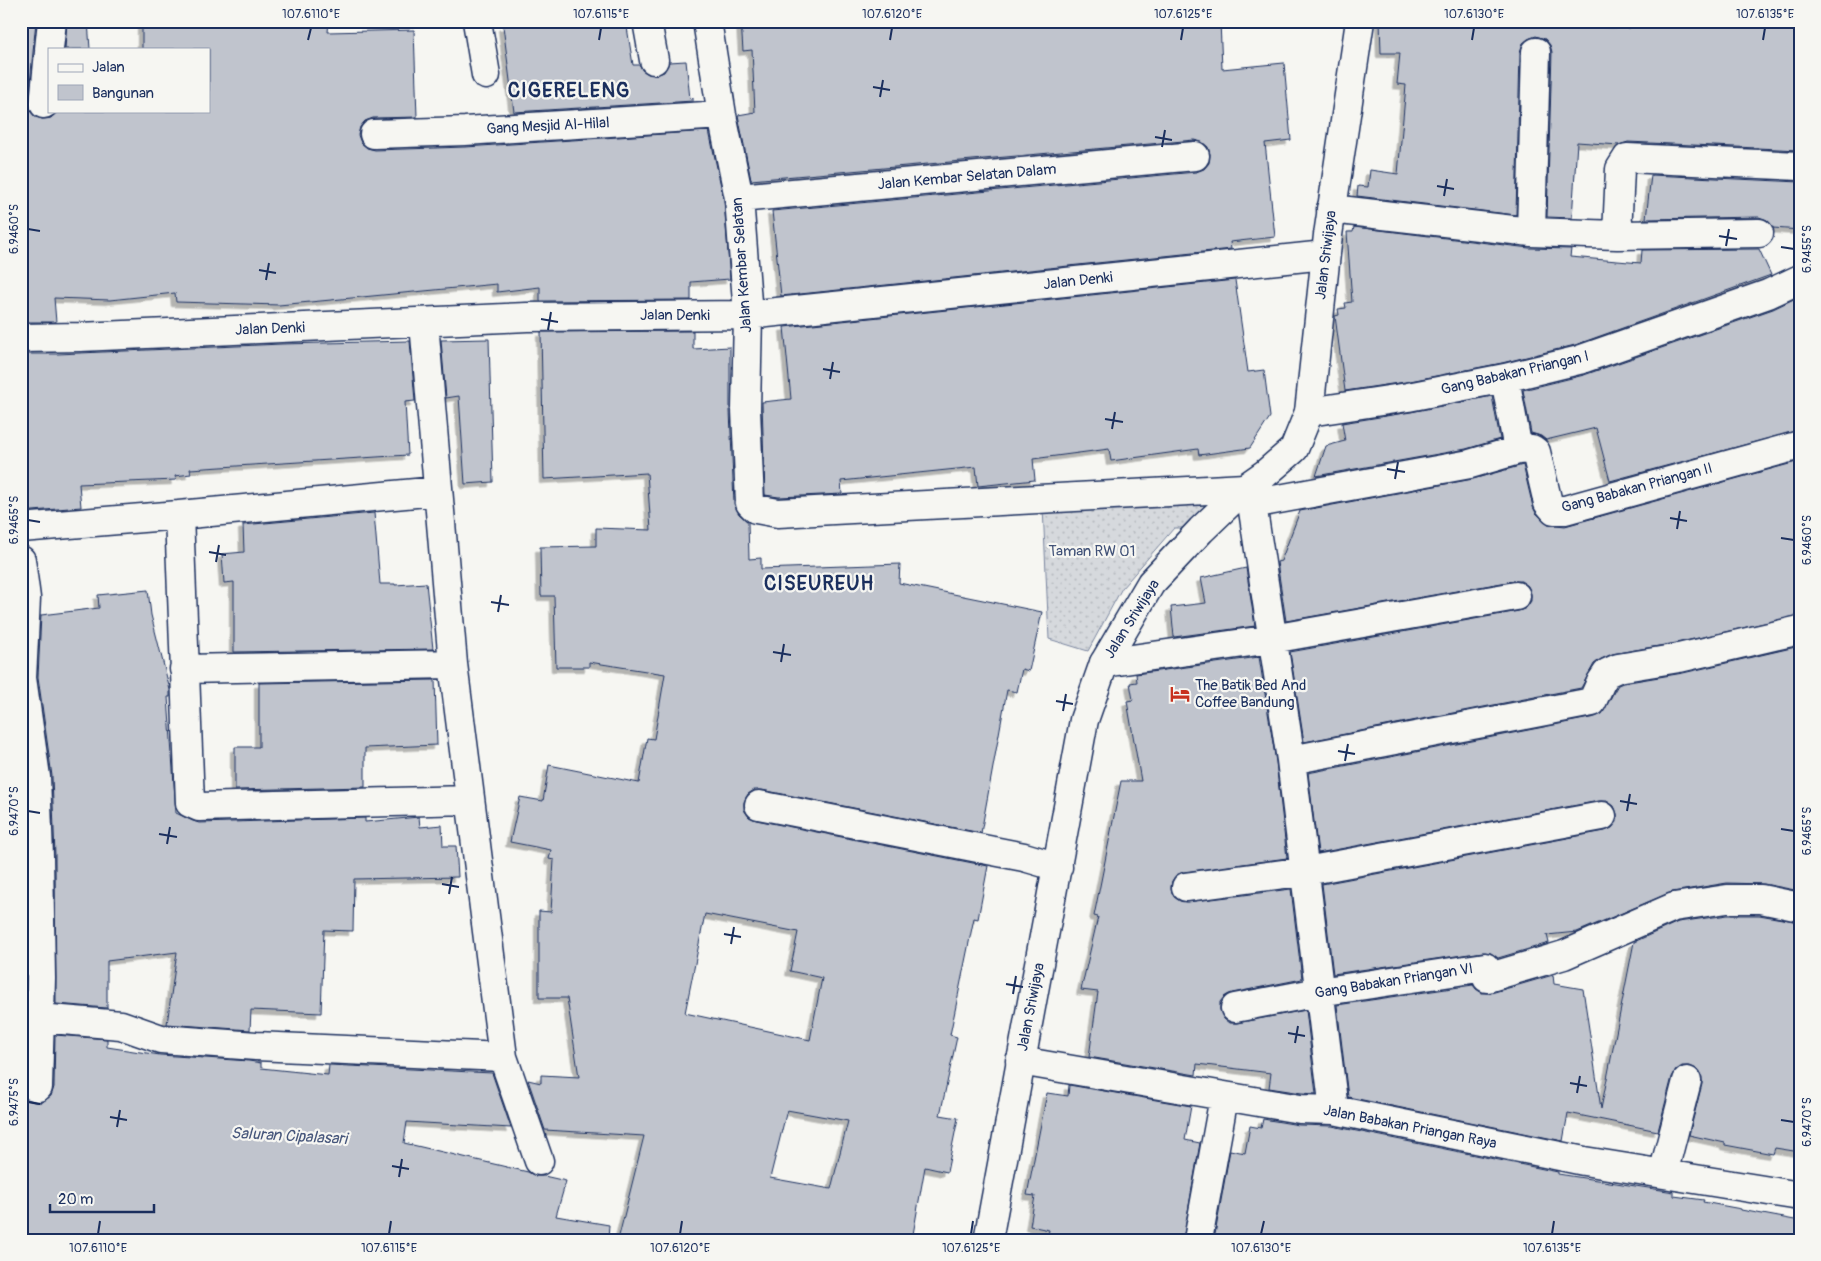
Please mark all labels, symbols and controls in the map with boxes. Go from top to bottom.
text: 107.6110°E [282,7,340,22]
text: 107.6115°E [573,7,629,22]
text: 107.6120°E [862,7,922,22]
text: 107.6125°E [1154,7,1212,22]
text: 107.6130°E [1444,7,1504,22]
text: 107.6135°E [1736,7,1794,22]
legend [48,48,210,112]
text: Jalan [92,58,125,77]
district label: CIGERELENG [508,78,630,103]
text: Bangunan [92,84,154,103]
street label: Gang Mesjid Al-Hilal [486,113,610,139]
street label: Jalan Kembar Selatan Dalam [877,160,1057,194]
street label: Jalan Kembar Selatan [728,197,756,333]
text: 6.9460°S [7,204,22,254]
street label: Jalan Sriwijaya [1311,209,1341,301]
text: 6.9455°S [1800,225,1815,273]
street label: Jalan Denki [1042,268,1114,294]
street label: Jalan Denki [640,306,710,325]
street label: Jalan Denki [235,318,306,340]
street label: Gang Babakan Priangan I [1439,347,1591,399]
street label: Gang Babakan Priangan II [1559,459,1715,517]
text: 6.9465°S [7,496,22,544]
text: 6.9460°S [1800,515,1815,565]
park label: Taman RW 01 [1049,542,1135,561]
district label: CISEUREUH [764,571,874,596]
street label: Jalan Sriwijaya [1100,576,1164,662]
place label: The Batik Bed And Coffee Bandung [1195,676,1306,712]
hotel icon: The Batik Bed And Coffee Bandung [1169,683,1191,705]
text: 6.9470°S [7,786,22,836]
text: 6.9465°S [1800,807,1815,855]
street label: Gang Babakan Priangan VI [1313,959,1475,1003]
street label: Jalan Sriwijaya [1013,961,1049,1053]
text: 6.9475°S [7,1078,22,1126]
text: 6.9470°S [1800,1097,1815,1147]
street label: Jalan Babakan Priangan Raya [1322,1101,1498,1153]
water label: Saluran Cipalasari [231,1123,350,1149]
scale bar [50,1181,154,1213]
text: 20 m [58,1190,93,1209]
text: 107.6110°E [69,1241,127,1256]
text: 107.6115°E [361,1241,417,1256]
text: 107.6120°E [650,1241,710,1256]
text: 107.6125°E [942,1241,1000,1256]
text: 107.6130°E [1231,1241,1291,1256]
text: 107.6135°E [1523,1241,1581,1256]

